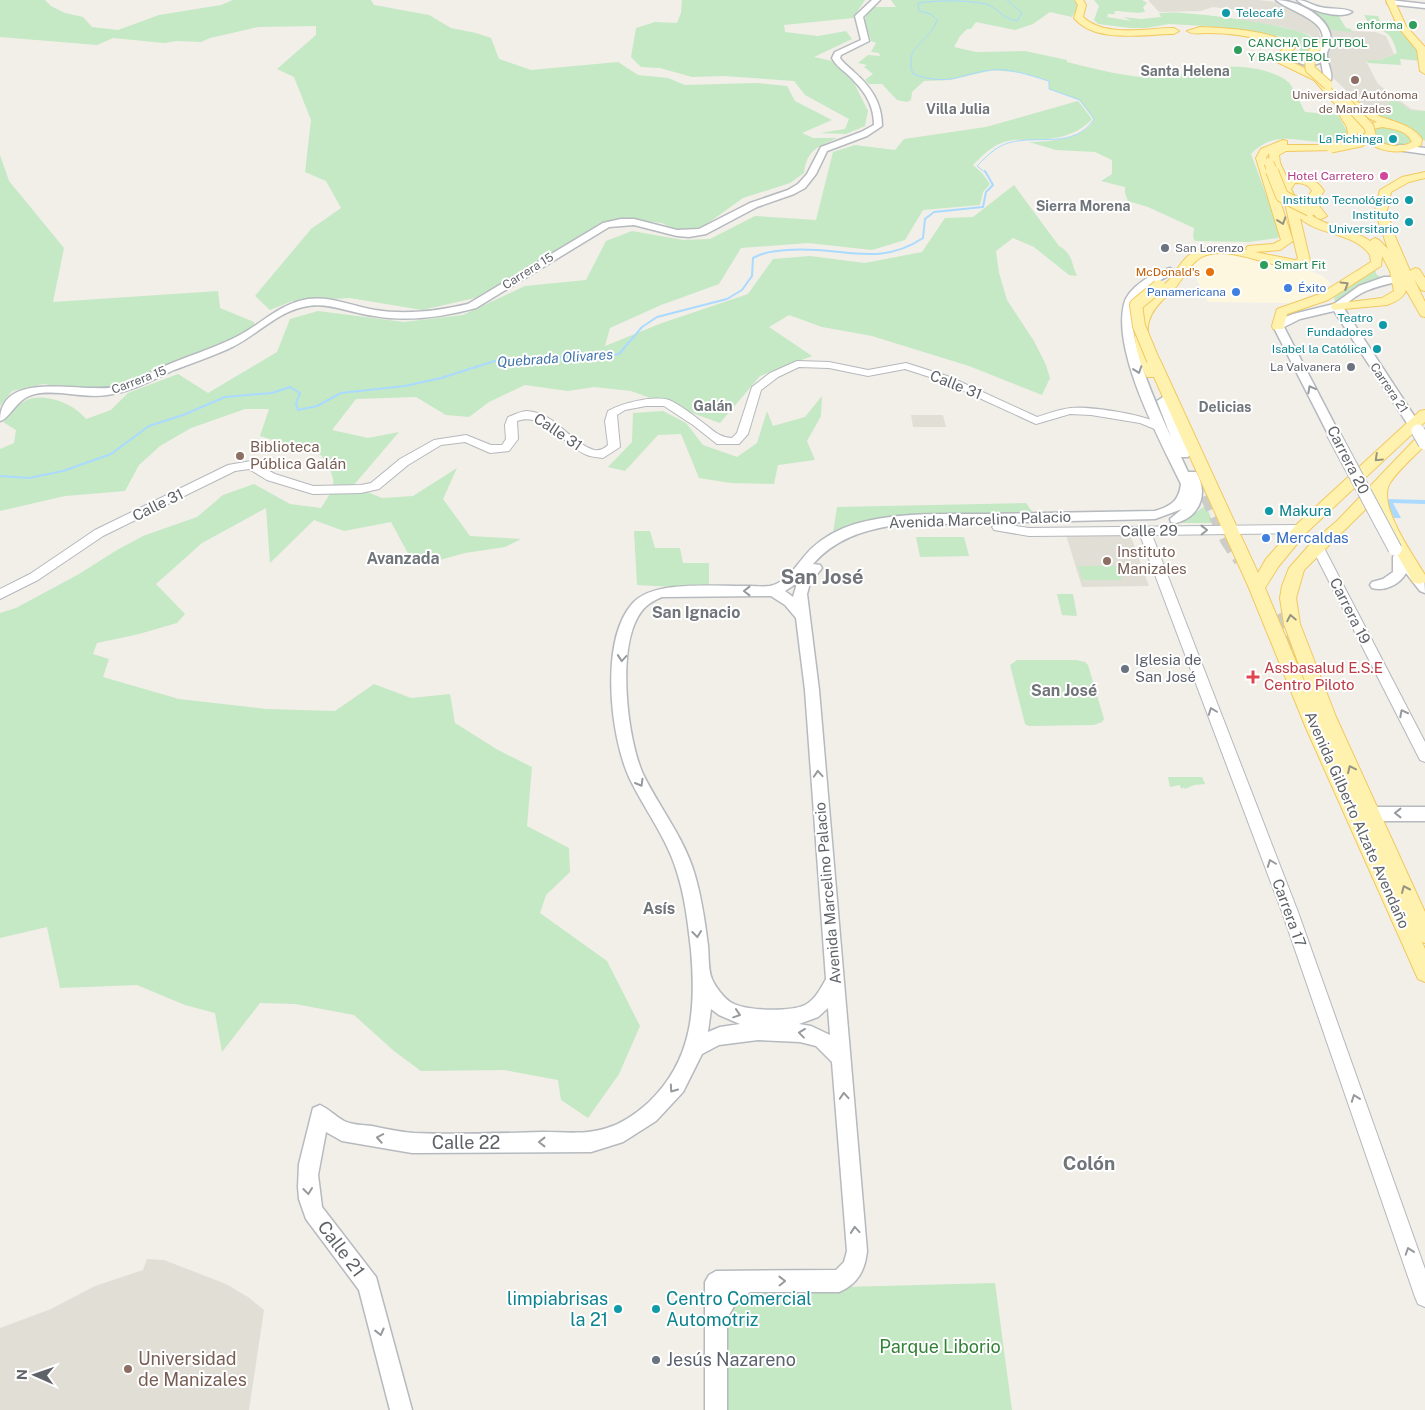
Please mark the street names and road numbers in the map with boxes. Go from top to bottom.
street label: Carrera 15 [500,250,556,292]
street label: Carrera 21 [1367,360,1411,416]
street label: Carrera 15 [110,363,169,397]
street label: Calle 31 [928,366,985,403]
street label: Calle 31 [531,409,586,454]
street label: Carrera 20 [1324,423,1373,497]
street label: Calle 31 [130,485,186,524]
street label: Avenida Marcelino Palacio [889,508,1071,531]
street label: Calle 29 [1120,522,1178,539]
street label: Carrera 19 [1327,575,1374,647]
street label: Avenida Gilberto Alzate Avendaño [1302,709,1413,931]
street label: Avenida Marcelino Palacio [811,801,844,985]
street label: Carrera 17 [1269,876,1310,949]
street label: Calle 22 [432,1132,500,1153]
street label: Calle 21 [313,1216,369,1281]

